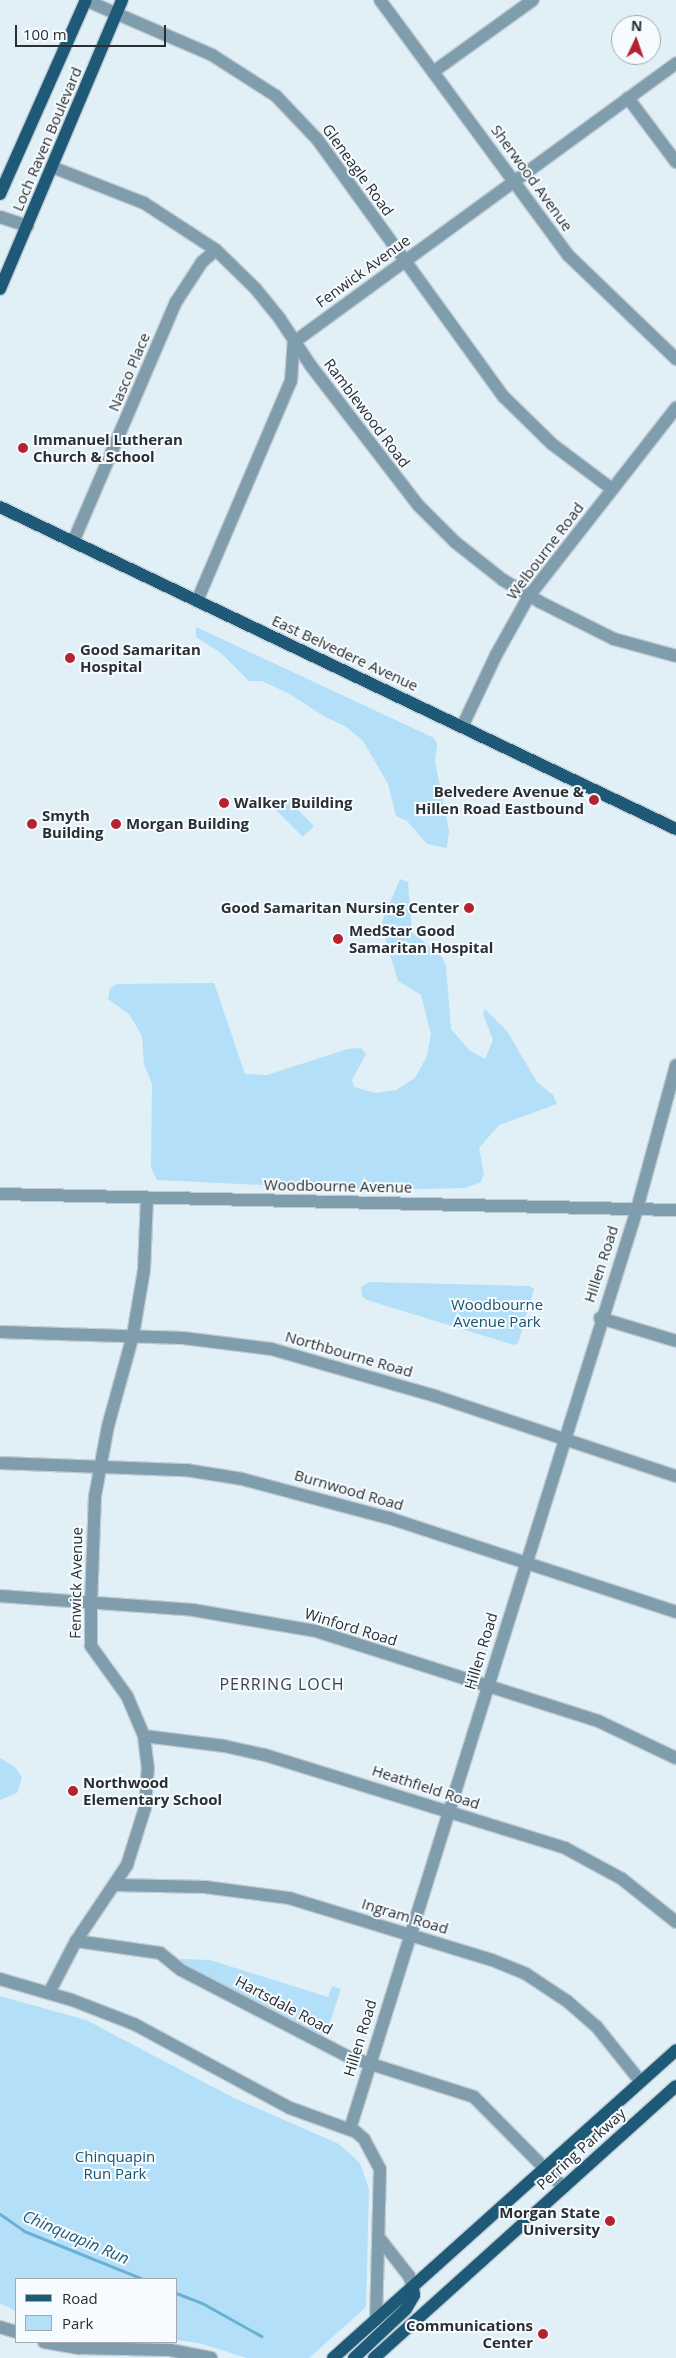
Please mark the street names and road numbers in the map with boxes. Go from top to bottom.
street label: Loch Raven Boulevard [8,64,86,214]
street label: Gleneagle Road [319,121,397,219]
street label: Sherwood Avenue [487,121,577,235]
street label: Fenwick Avenue [312,231,414,311]
street label: Nasco Place [104,330,154,414]
street label: Ramblewood Road [320,355,414,471]
street label: Welbourne Road [503,499,587,603]
street label: East Belvedere Avenue [269,611,421,695]
street label: Woodbourne Avenue [264,1176,412,1196]
street label: Hillen Road [580,1223,622,1305]
street label: Northbourne Road [283,1327,415,1381]
street label: Burnwood Road [292,1466,406,1514]
street label: Fenwick Avenue [66,1527,86,1639]
street label: Winford Road [303,1604,399,1650]
street label: Hillen Road [461,1610,501,1692]
street label: Heathfield Road [370,1761,482,1813]
street label: Ingram Road [360,1894,450,1938]
street label: Hartsdale Road [232,1972,336,2038]
street label: Hillen Road [340,1997,380,2079]
street label: Perring Parkway [533,2104,629,2194]

